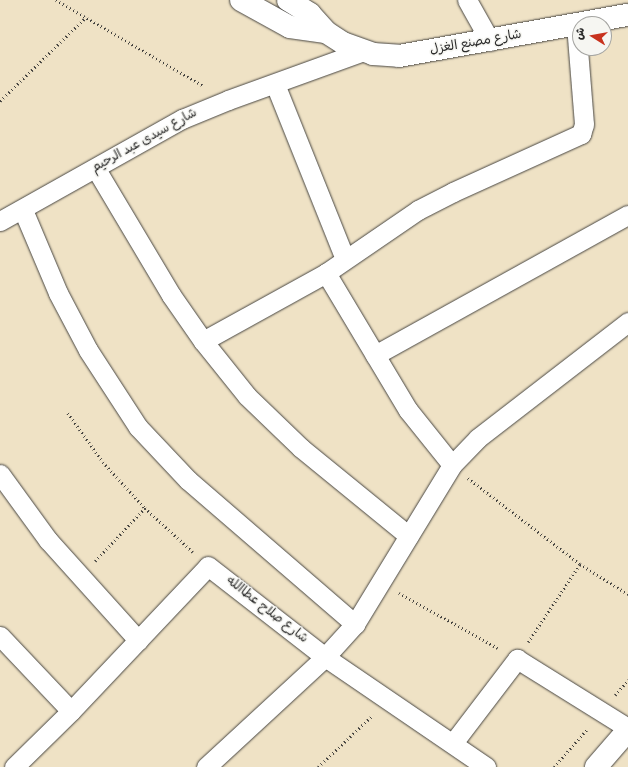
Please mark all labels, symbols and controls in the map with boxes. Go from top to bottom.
north arrow [572,16,612,56]
text: ش [572,26,590,41]
street label: شارع مصنع الغزل [429,28,523,60]
street label: شارع سيدى عبد الرحيم [90,107,200,177]
street label: شارع صلاح عطاالله [222,574,310,648]

